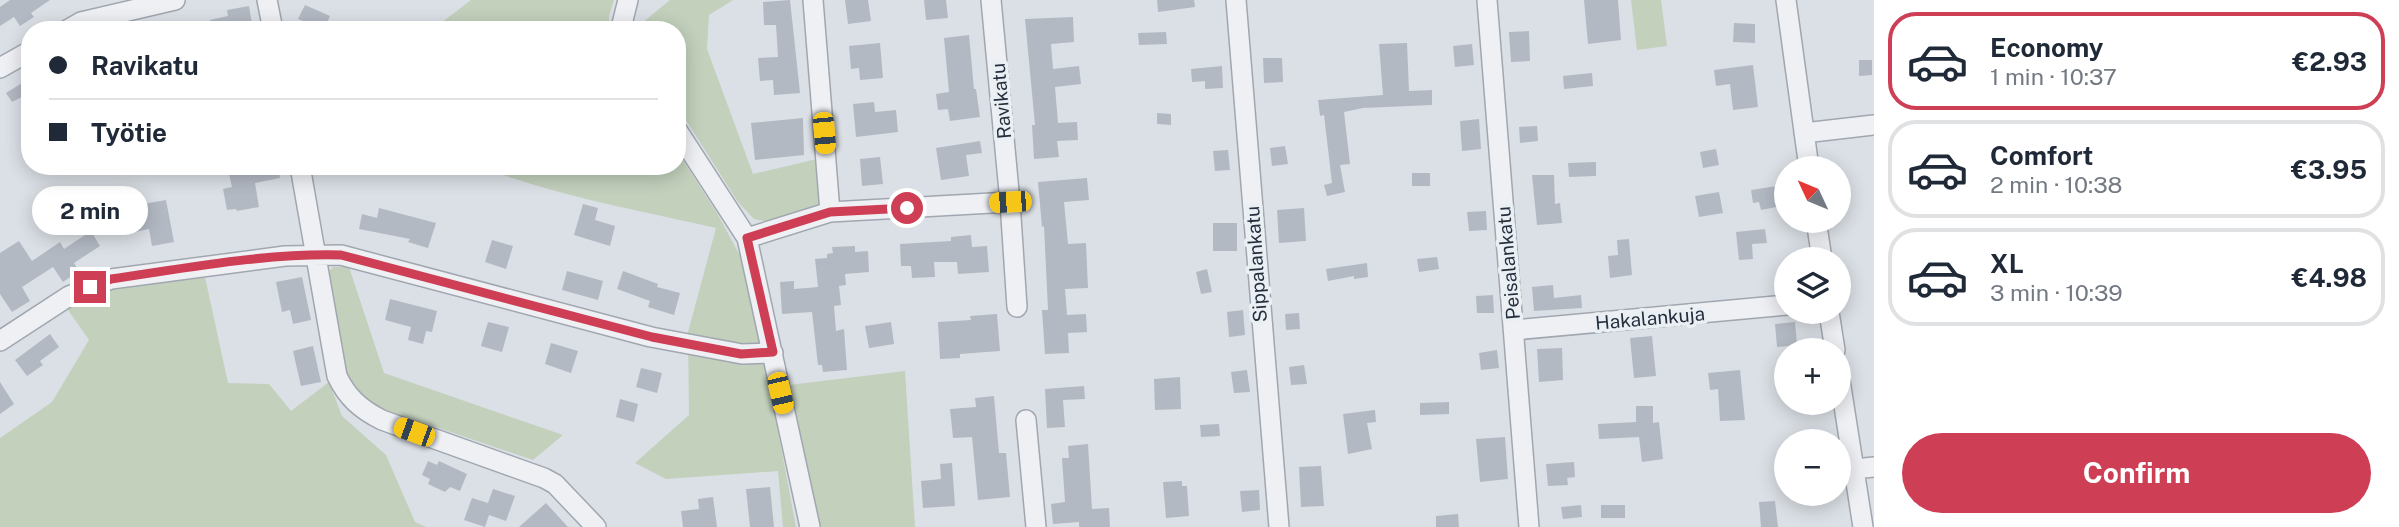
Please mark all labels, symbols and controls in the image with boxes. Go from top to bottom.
icon: car [1906,30,1969,93]
text: Economy [1990,32,2103,63]
text: €2.93 [2292,46,2367,77]
text: Ravikatu [91,50,199,81]
street label: Ravikatu [987,62,1015,140]
text: 1 min · 10:37 [1990,63,2117,90]
car [812,111,837,155]
text: Työtie [91,117,167,148]
icon: car [1906,138,1969,201]
text: Comfort [1990,140,2093,171]
text: €3.95 [2291,154,2367,185]
north arrow [1774,156,1852,233]
map controls [1774,156,1851,506]
text: 2 min · 10:38 [1990,171,2122,198]
callout: 2 min [32,186,148,234]
car [989,190,1032,214]
route start [891,192,923,224]
text: 2 min [60,197,120,224]
street label: Sippalankatu [1241,205,1271,323]
street label: Peisalankatu [1492,205,1524,321]
icon: car [1906,246,1969,309]
button: layers [1774,247,1851,324]
text: XL [1990,248,2024,279]
text: €4.98 [2291,262,2367,293]
route end [74,271,106,303]
text: 3 min · 10:39 [1990,279,2123,306]
street label: Hakalankuja [1594,302,1706,334]
button: + [1774,338,1851,415]
car [766,370,795,416]
car [391,415,438,449]
button: − [1774,429,1851,506]
button: Confirm [1902,433,2371,513]

